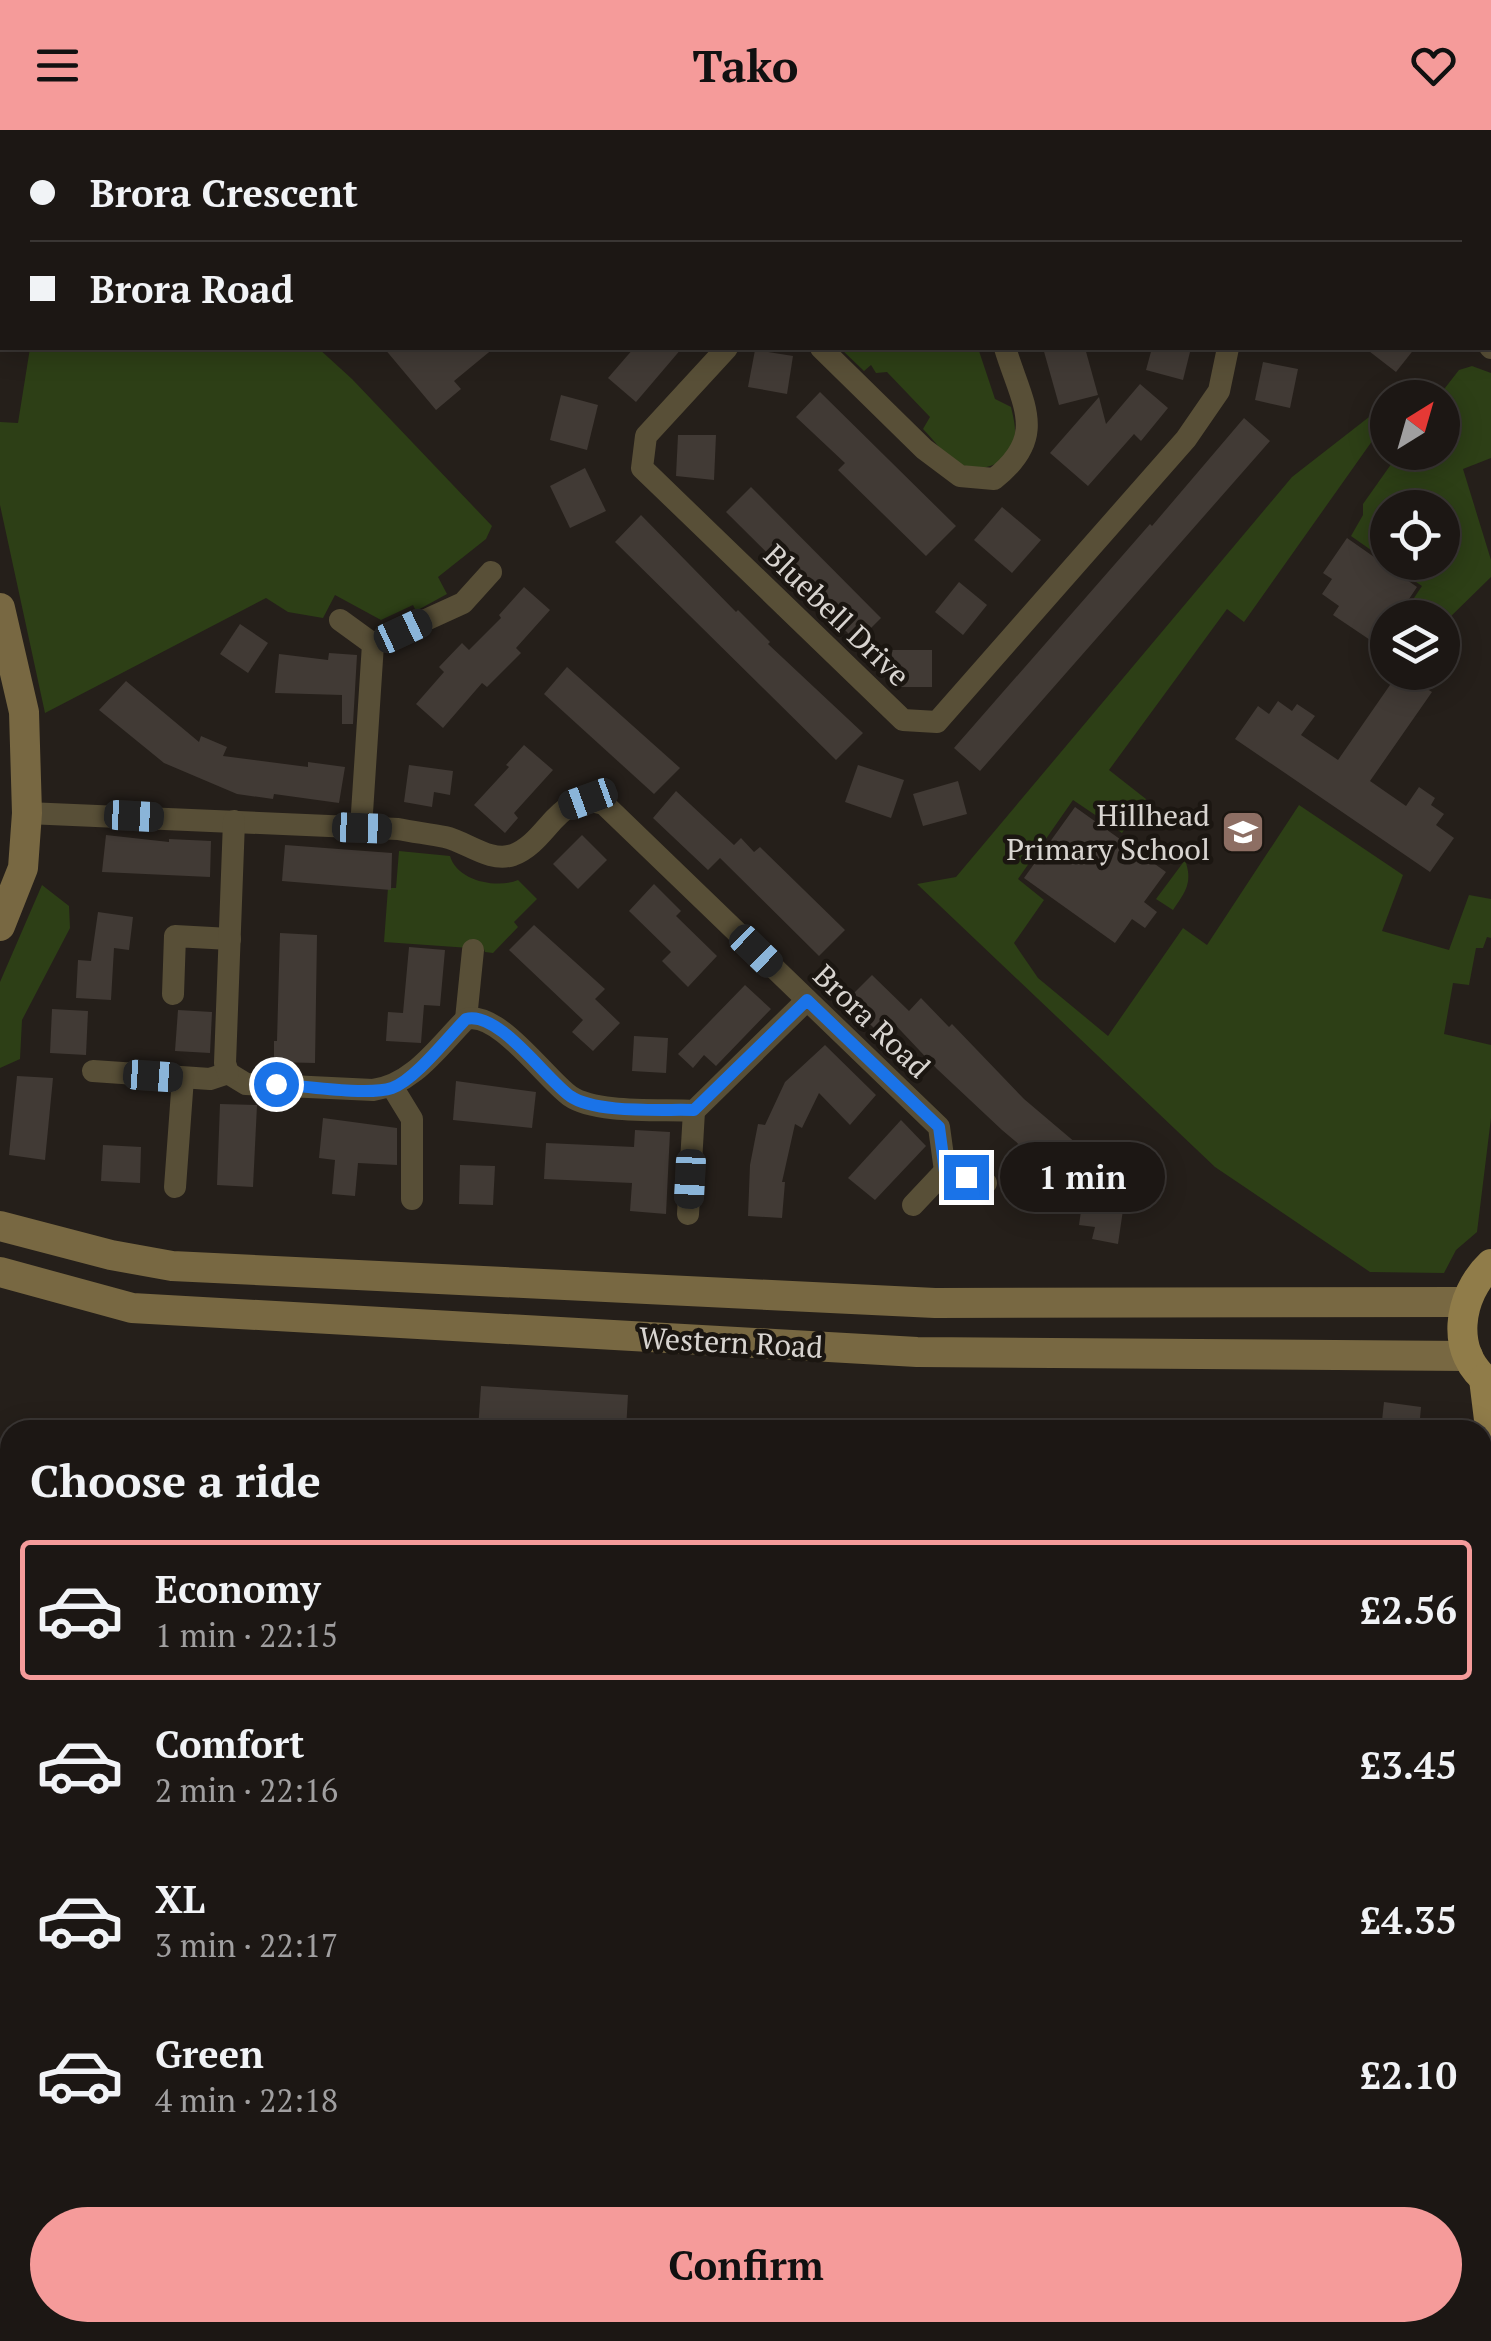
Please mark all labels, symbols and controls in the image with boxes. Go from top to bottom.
text: Tako [692,35,799,95]
icon: menu [30,38,85,93]
icon: heart [1406,38,1461,93]
text: Brora Crescent [90,168,358,218]
text: Brora Road [90,264,294,314]
north arrow [1370,380,1460,470]
map controls [1370,380,1460,690]
button: locate [1370,490,1460,580]
street label: Bluebell Drive [755,535,919,695]
button: layers [1370,600,1460,690]
car [369,605,437,657]
car [555,775,621,823]
place label: Hillhead Primary School [1006,795,1210,869]
car [103,799,165,833]
school or university icon: Hillhead Primary School [1220,809,1266,855]
car [331,812,393,844]
car [724,919,788,983]
street label: Brora Road [805,955,939,1087]
car [122,1059,184,1093]
route start [254,1062,299,1107]
callout: 1 min [1001,1142,1166,1212]
car [673,1148,707,1210]
route end [944,1155,989,1200]
text: 1 min [1039,1156,1126,1198]
street label: Western Road [638,1317,824,1367]
text: Choose a ride [30,1450,321,1510]
text: Economy [155,1564,321,1614]
icon: car [35,1565,125,1655]
text: £2.56 [1360,1585,1457,1635]
text: 1 min · 22:15 [155,1614,338,1656]
text: Comfort [155,1719,304,1769]
icon: car [35,1720,125,1810]
text: £3.45 [1360,1740,1457,1790]
text: 2 min · 22:16 [155,1769,338,1811]
text: XL [155,1874,205,1924]
icon: car [35,1875,125,1965]
text: £4.35 [1360,1895,1457,1945]
text: 3 min · 22:17 [155,1924,338,1966]
text: Green [155,2029,264,2079]
icon: car [35,2030,125,2120]
text: £2.10 [1360,2050,1457,2100]
text: 4 min · 22:18 [155,2079,338,2121]
button: Confirm [30,2207,1462,2322]

